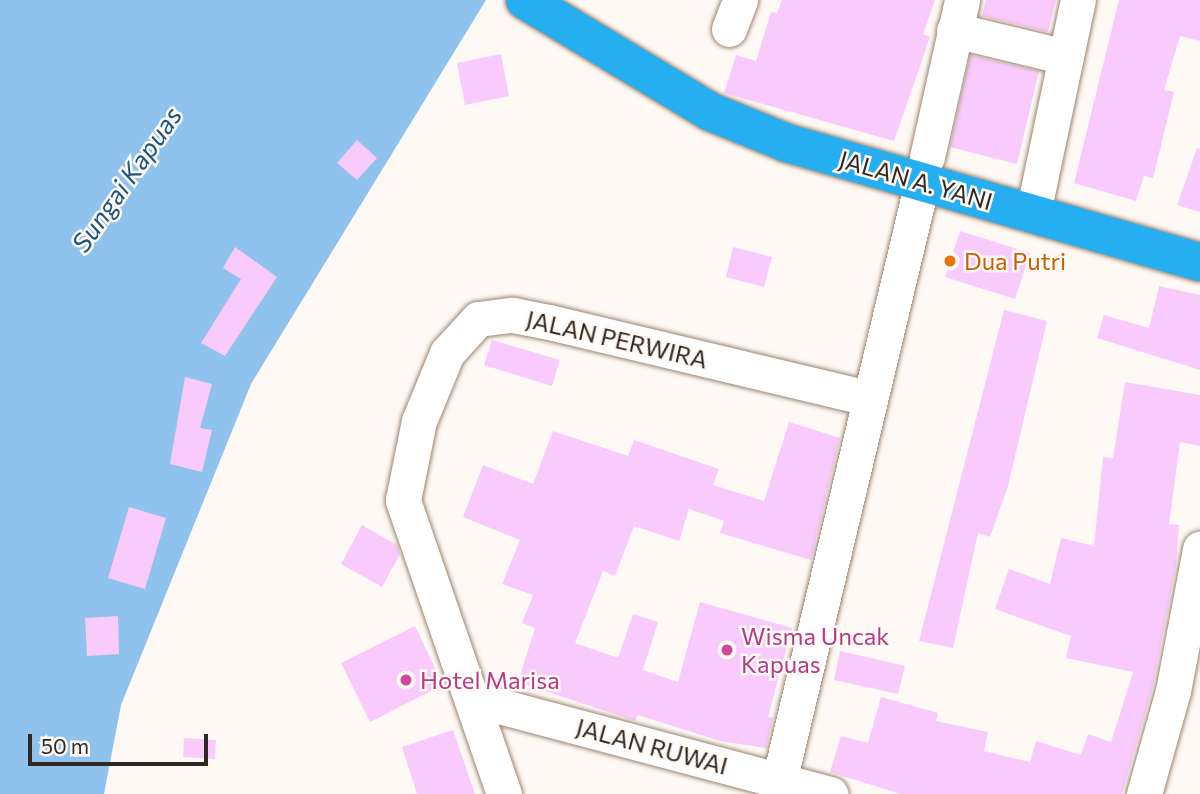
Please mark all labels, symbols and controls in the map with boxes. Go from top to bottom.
water label: Sungai Kapuas [64,100,188,258]
street label: JALAN A. YANI [836,144,996,216]
place label: Dua Putri [964,247,1066,275]
marker: Dua Putri [942,253,958,269]
street label: JALAN PERWIRA [523,304,711,374]
place label: Wisma Uncak Kapuas [741,622,889,678]
marker: Wisma Uncak Kapuas [719,642,735,658]
place label: Hotel Marisa [420,666,560,694]
marker: Hotel Marisa [398,672,414,688]
street label: JALAN RUWAI [573,712,731,780]
scale bar [32,720,212,764]
text: 50 m [41,733,89,758]

